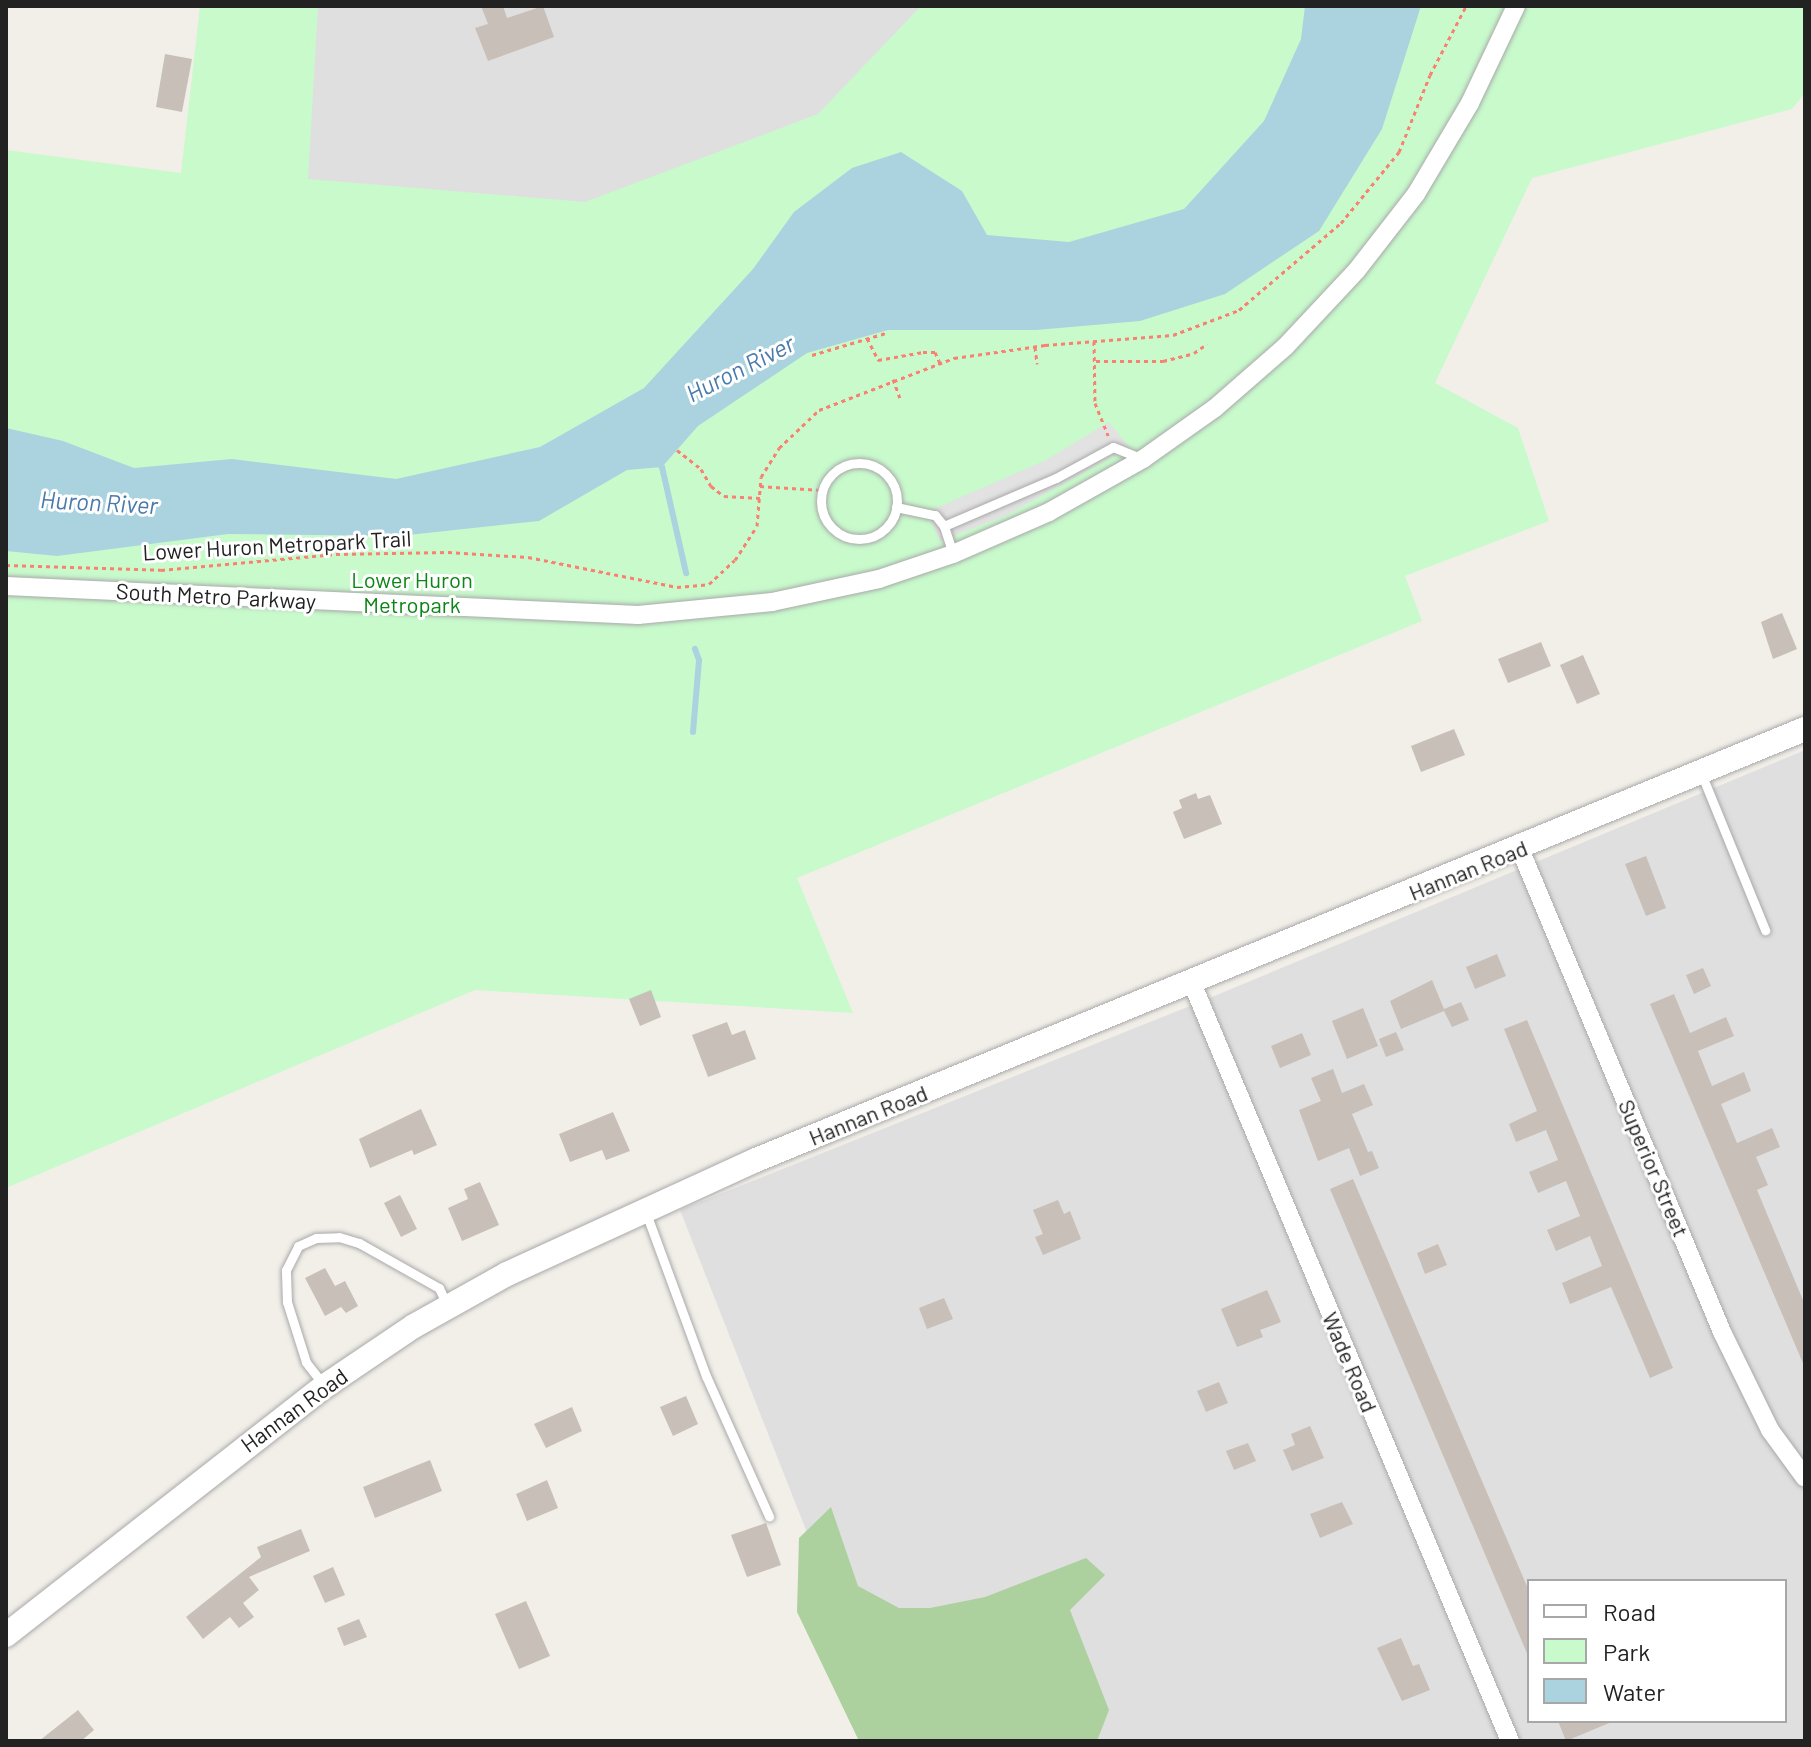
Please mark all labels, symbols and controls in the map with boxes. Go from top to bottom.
water label: Huron River [681,328,799,408]
water label: Huron River [39,485,159,519]
street label: Lower Huron Metropark Trail [142,525,412,565]
park label: Lower Huron Metropark [351,566,473,618]
street label: South Metro Parkway [115,578,317,614]
street label: Hannan Road [1405,834,1531,906]
street label: Hannan Road [805,1079,931,1151]
street label: Superior Street [1613,1095,1695,1241]
street label: Wade Road [1317,1308,1383,1416]
street label: Hannan Road [235,1362,353,1458]
legend [1527,1579,1787,1723]
text: Road [1603,1597,1656,1626]
text: Park [1603,1637,1650,1666]
text: Water [1603,1677,1665,1706]

